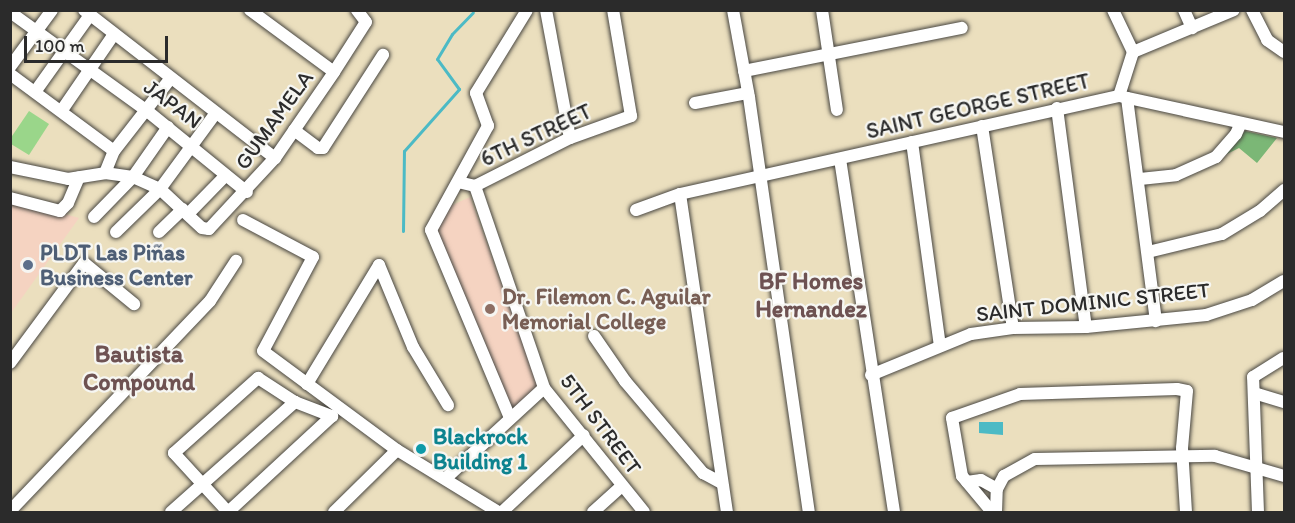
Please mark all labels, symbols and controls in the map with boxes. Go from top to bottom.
scale bar [27,24,171,62]
text: 100 m [35,35,85,57]
street label: GUMAMELA [229,65,319,175]
street label: SAINT GEORGE STREET [864,67,1092,145]
street label: JAPAN [139,74,207,134]
street label: 6TH STREET [476,98,596,172]
place label: PLDT Las Piñas Business Center [40,239,193,290]
marker: PLDT Las Piñas Business Center [21,258,35,272]
district label: BF Homes Hernandez [755,267,867,323]
street label: SAINT DOMINIC STREET [975,277,1211,327]
place label: Dr. Filemon C. Aguilar Memorial College [502,283,710,334]
marker: Dr. Filemon C. Aguilar Memorial College [483,302,497,316]
district label: Bautista Compound [83,340,195,396]
street label: 5TH STREET [555,368,647,480]
place label: Blackrock Building 1 [433,423,528,475]
marker: Blackrock Building 1 [414,442,428,456]

